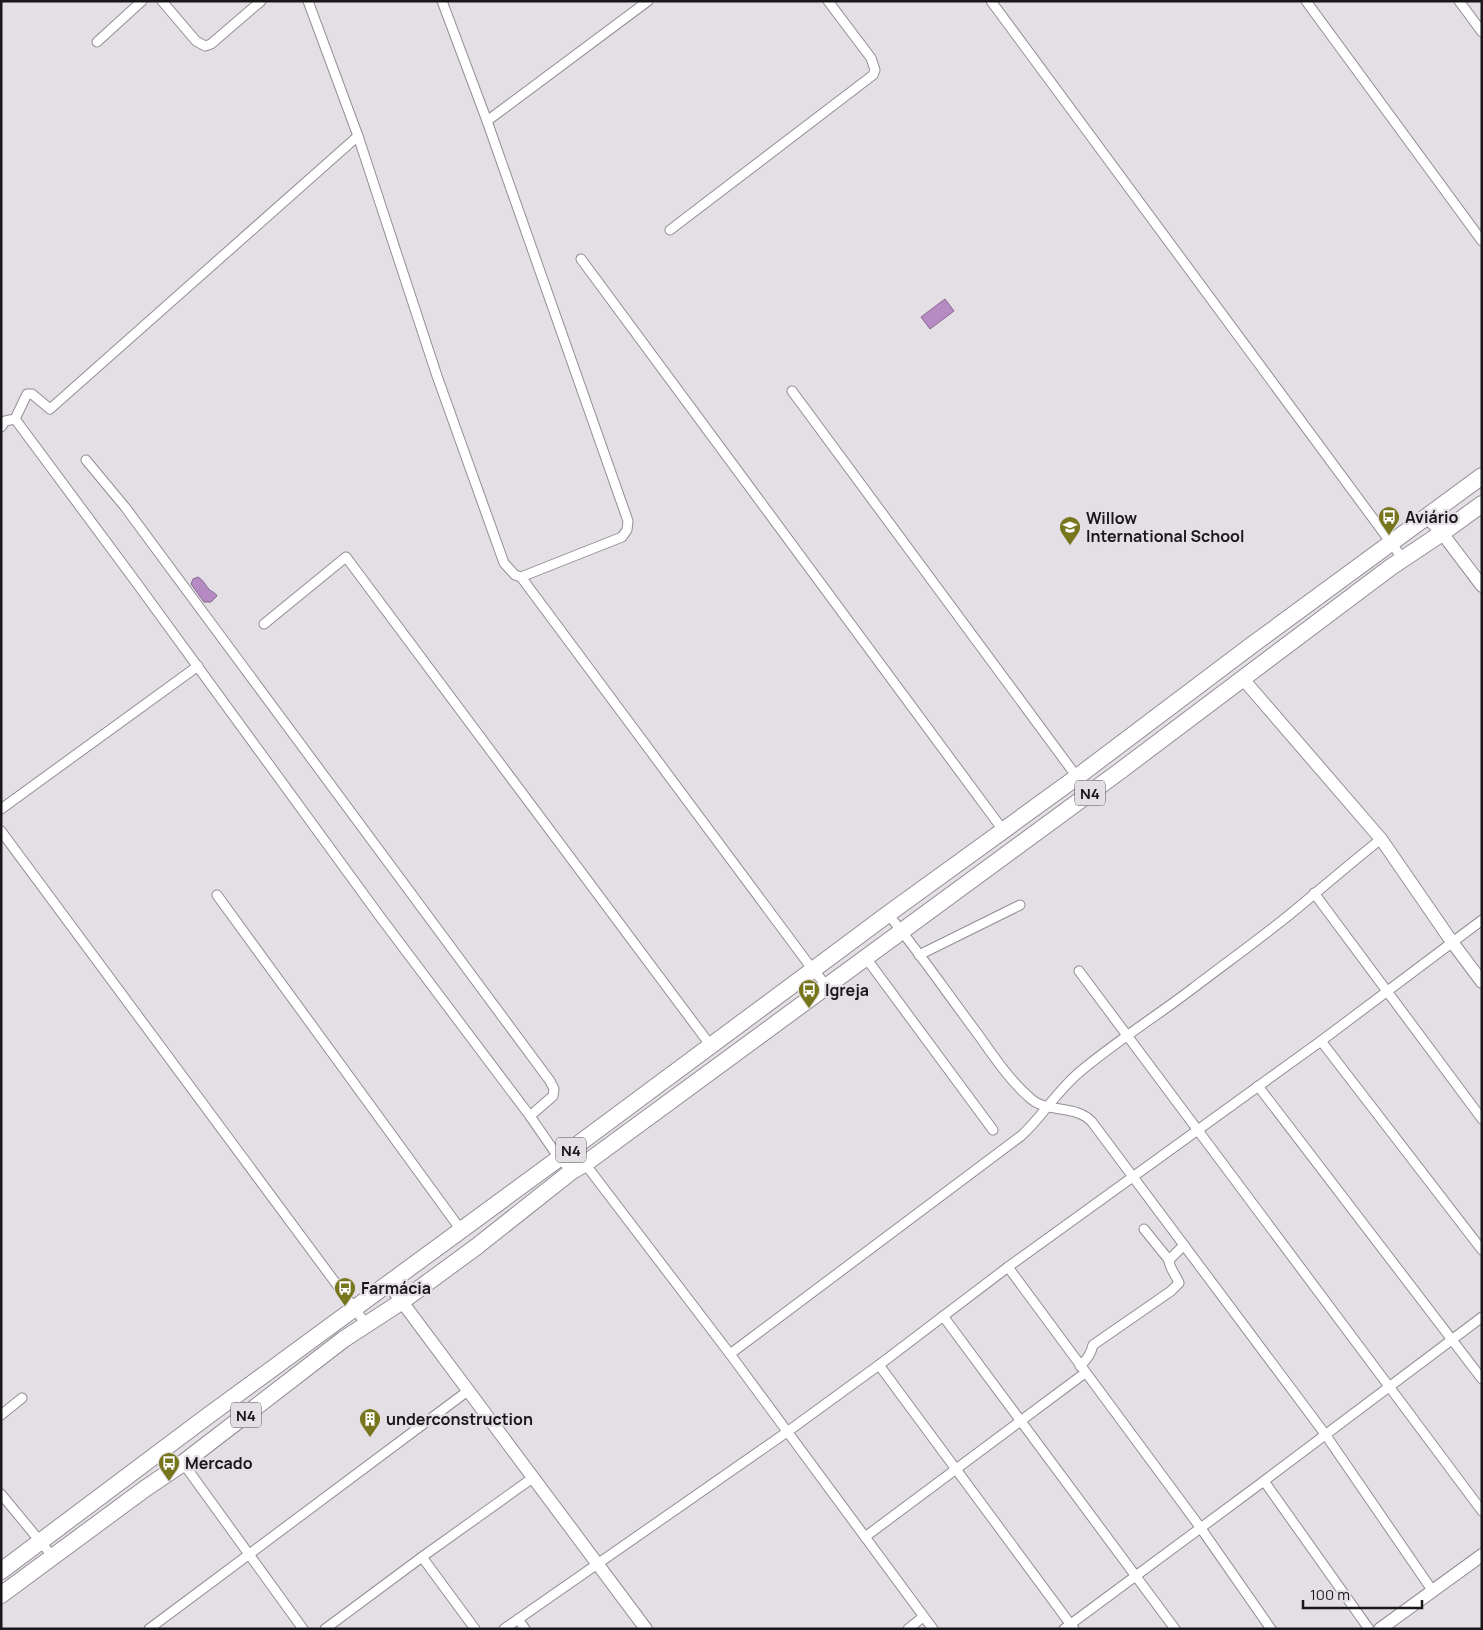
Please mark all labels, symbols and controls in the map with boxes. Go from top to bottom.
bus stop icon: Aviário [1377,505,1401,536]
place label: Aviário [1405,506,1459,528]
place label: Willow International School [1086,507,1244,547]
school or university icon: Willow International School [1058,515,1082,546]
road number: N4 [1075,780,1105,806]
bus stop icon: Igreja [797,978,821,1009]
place label: Igreja [825,979,869,1001]
road number: N4 [556,1138,586,1162]
bus stop icon: Farmácia [333,1276,357,1307]
place label: Farmácia [361,1277,431,1299]
road number: N4 [231,1402,261,1428]
building icon: underconstruction [358,1407,382,1438]
place label: underconstruction [386,1408,533,1430]
bus stop icon: Mercado [157,1451,181,1482]
place label: Mercado [185,1452,253,1474]
scale bar [1303,1578,1422,1610]
text: 100 m [1310,1584,1350,1605]

